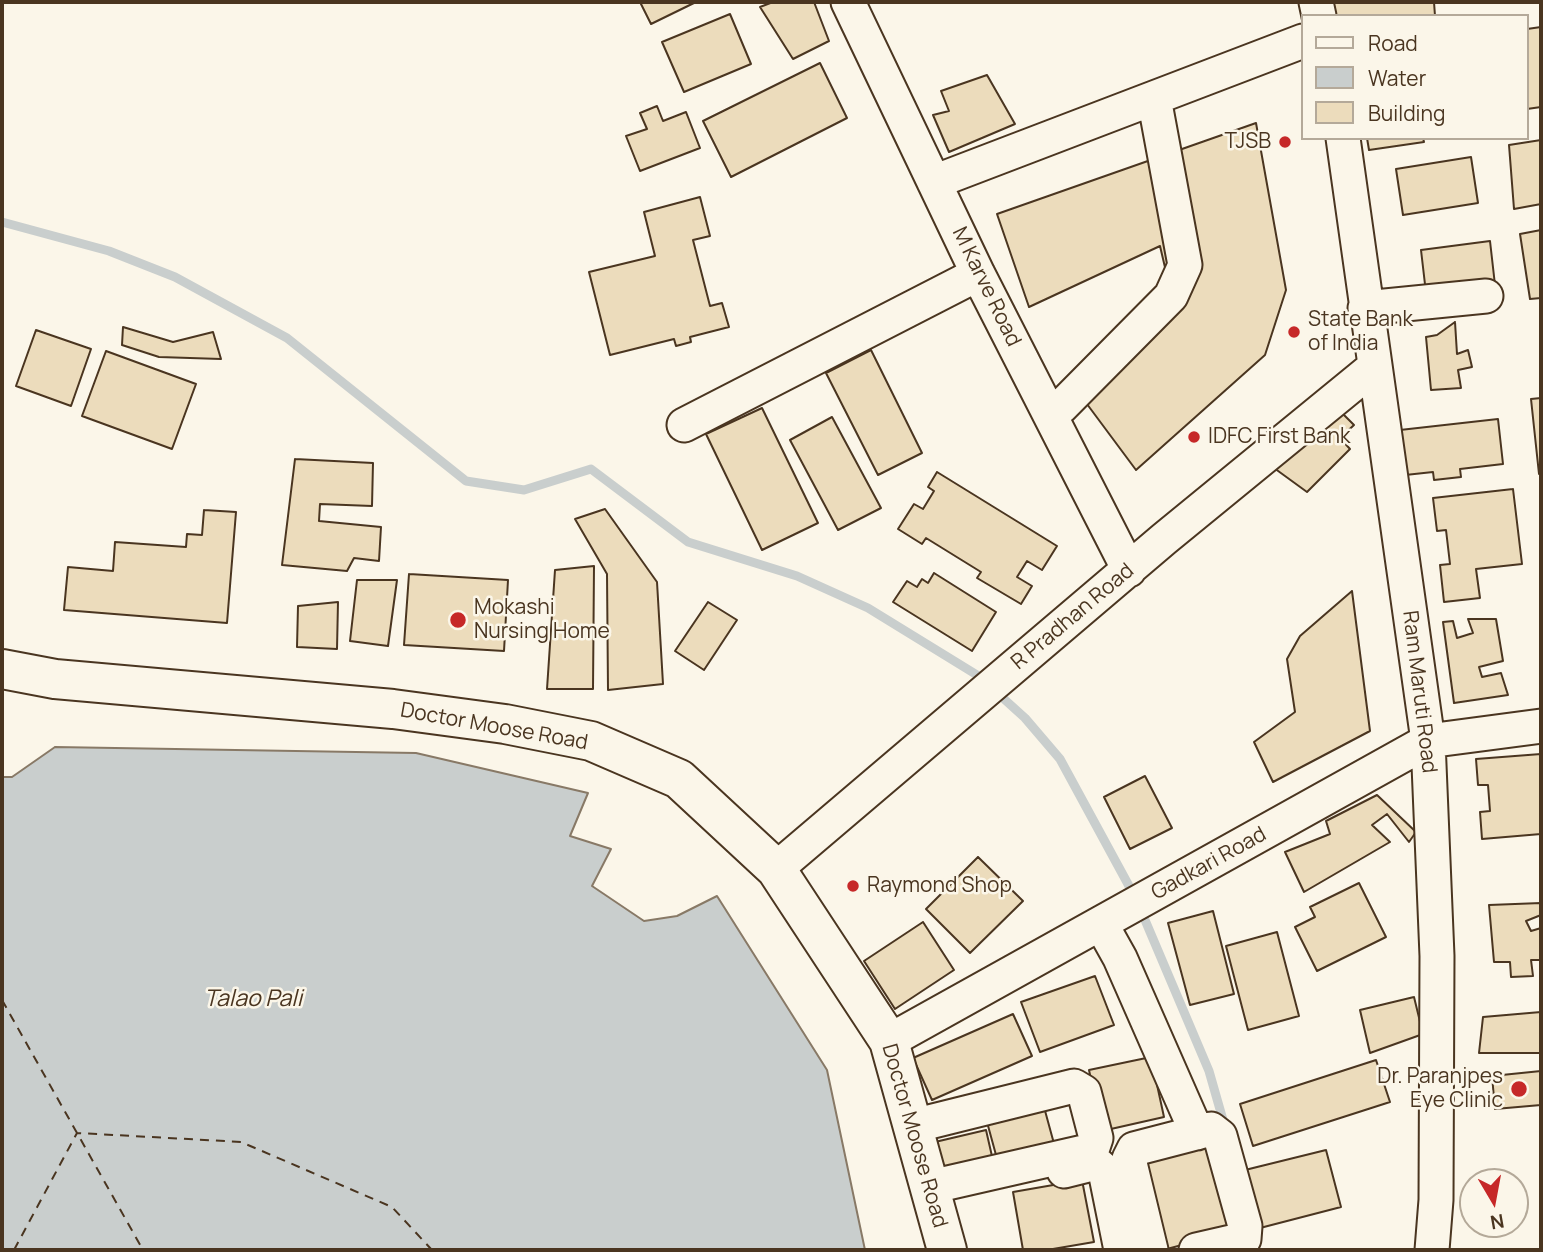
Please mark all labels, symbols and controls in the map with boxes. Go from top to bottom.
legend [1302,14,1529,140]
text: Road [1368,29,1418,57]
text: Water [1368,64,1426,92]
text: Building [1368,99,1445,127]
place label: TJSB [1225,129,1271,155]
marker: TJSB [1277,134,1293,150]
street label: M Karve Road [946,223,1026,351]
place label: State Bank of India [1308,307,1413,357]
marker: State Bank of India [1286,324,1302,340]
place label: IDFC First Bank [1208,424,1350,450]
marker: IDFC First Bank [1186,429,1202,445]
street label: R Pradhan Road [1007,559,1139,675]
place label: Mokashi Nursing Home [474,595,610,645]
street label: Ram Maruti Road [1397,609,1441,775]
marker: Mokashi Nursing Home [448,610,468,630]
street label: Doctor Moose Road [398,698,590,756]
street label: Gadkari Road [1147,822,1271,906]
place label: Raymond Shop [867,873,1012,899]
marker: Raymond Shop [845,878,861,894]
water label: Talao Pali [204,986,302,1014]
street label: Doctor Moose Road [876,1041,952,1231]
place label: Dr. Paranjpes Eye Clinic [1377,1064,1503,1114]
marker: Dr. Paranjpes Eye Clinic [1509,1079,1529,1099]
north arrow [1459,1168,1529,1238]
text: N [1488,1208,1506,1236]

